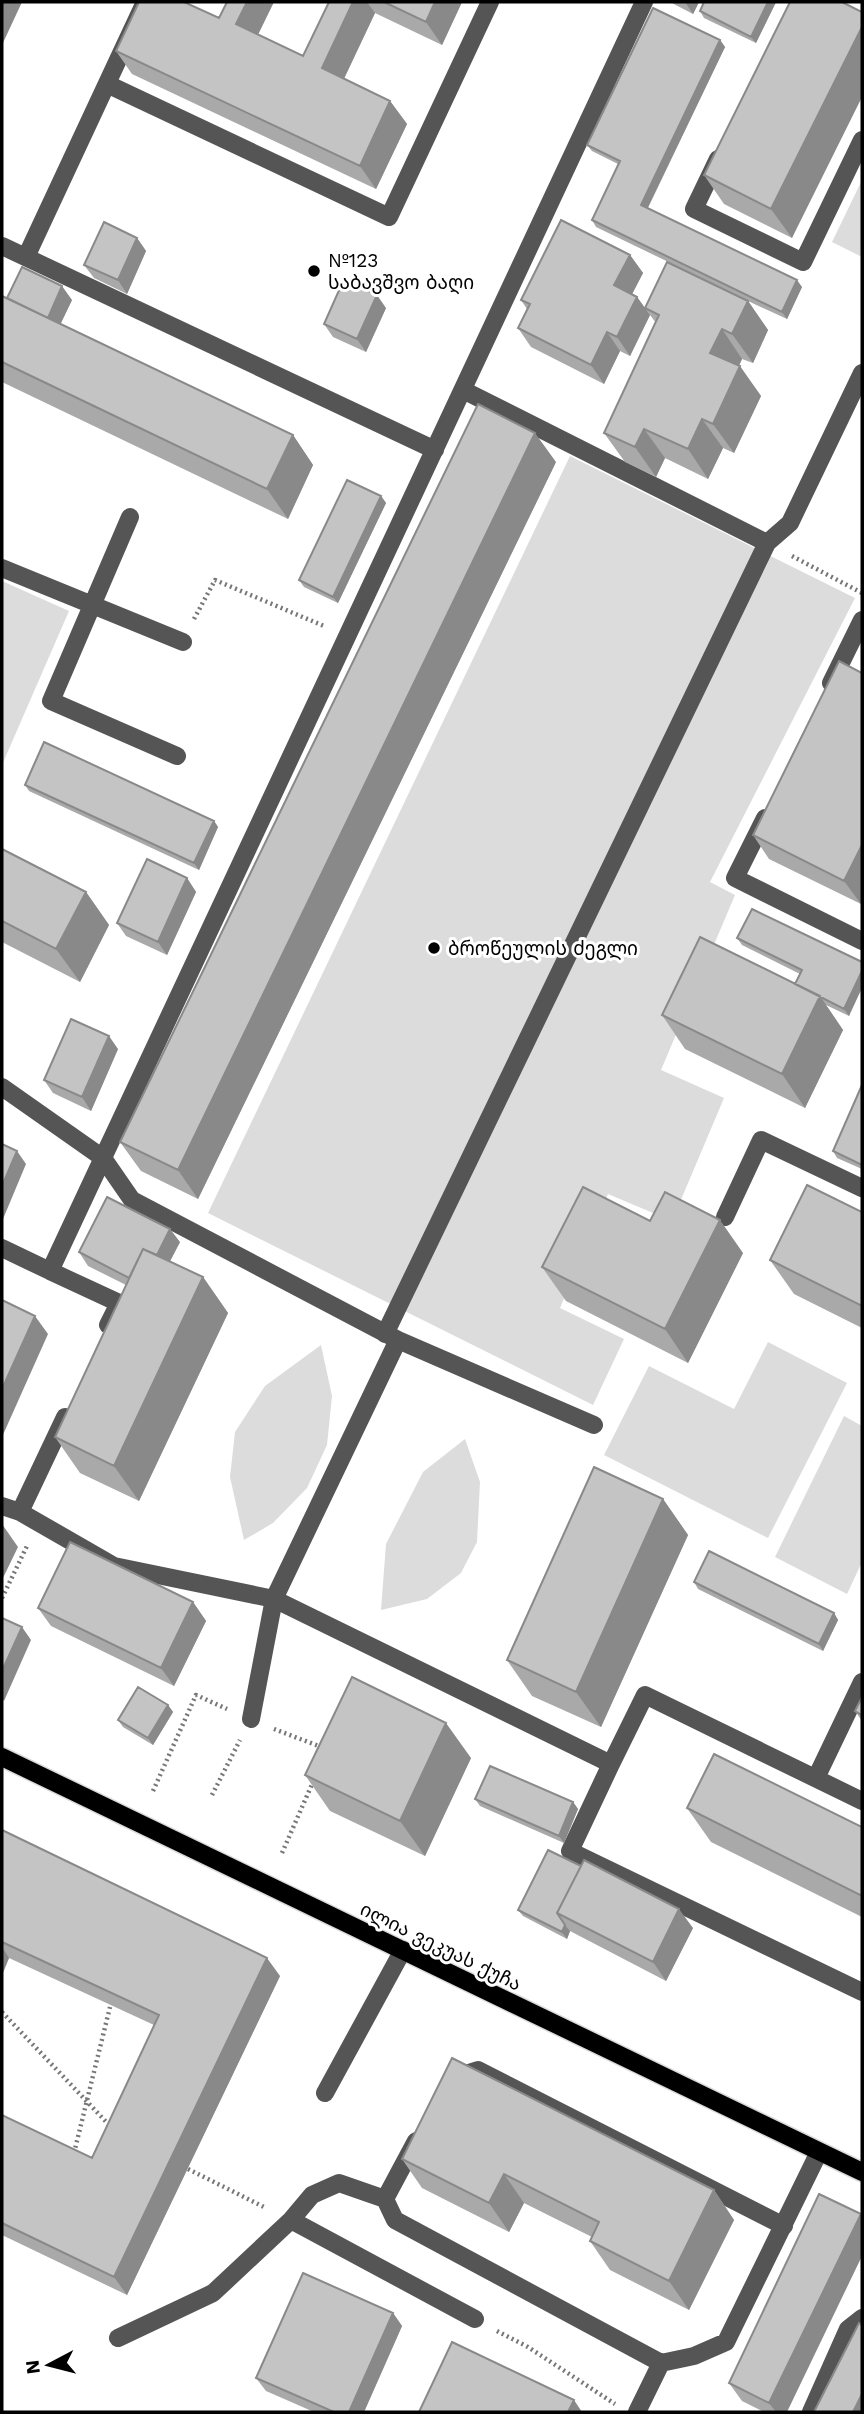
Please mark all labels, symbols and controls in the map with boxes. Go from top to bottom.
place label: №123 საბავშვო ბაღი [328,249,474,295]
marker: №123 საბავშვო ბაღი [306,263,322,279]
place label: ბროწეულის ძეგლი [448,937,638,961]
marker: ბროწეულის ძეგლი [426,940,442,956]
street label: ილია ვეკუას ქუჩა [356,1897,525,1996]
north arrow [14,2330,84,2400]
text: N [20,2359,45,2375]

